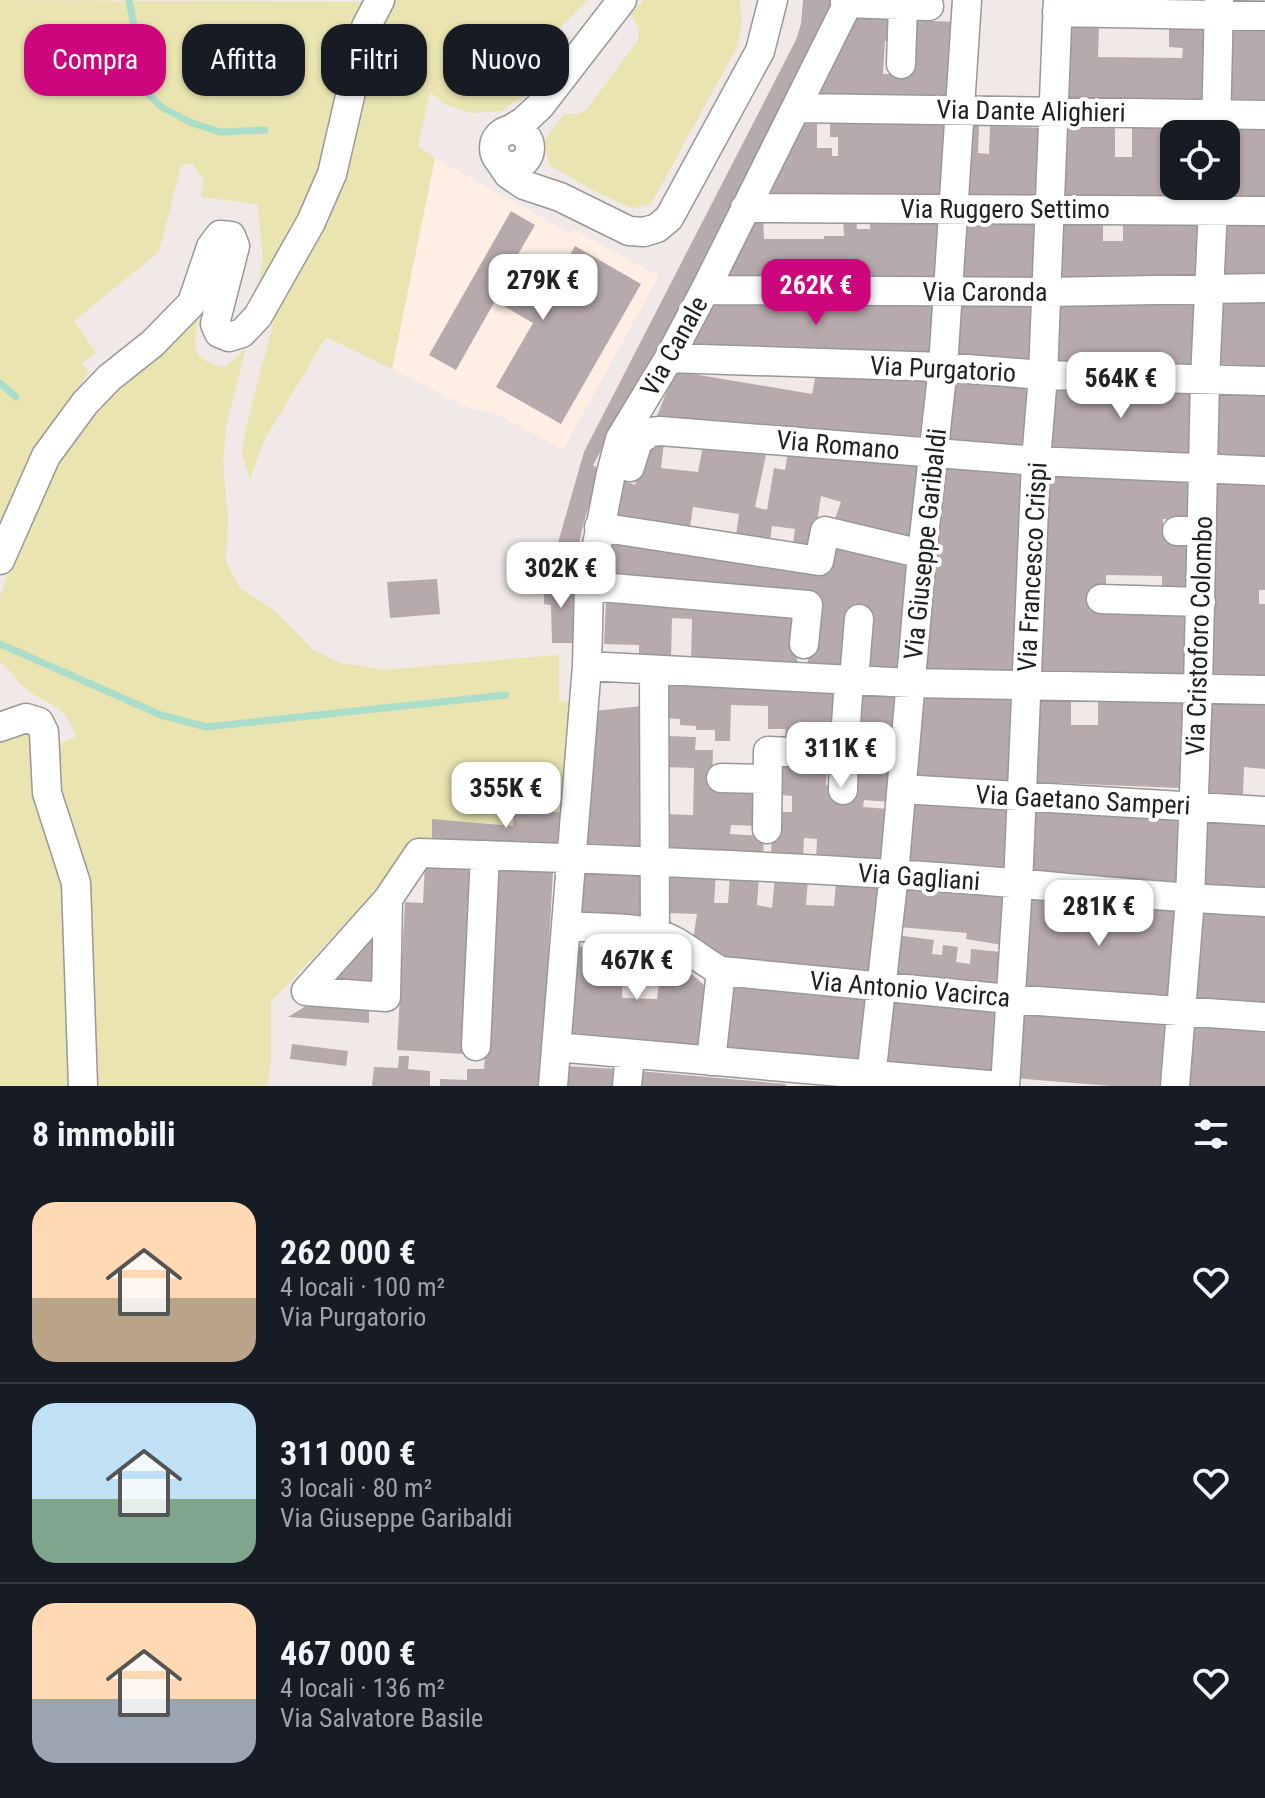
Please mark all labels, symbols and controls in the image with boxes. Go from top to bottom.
chip: Compra [24,24,166,96]
chip: Affitta [182,24,305,96]
chip: Filtri [321,24,427,96]
chip: Nuovo [443,24,569,96]
street label: Via Dante Alighieri [936,94,1126,128]
map controls [1160,120,1240,200]
button: locate [1160,120,1240,200]
street label: Via Ruggero Settimo [900,194,1110,224]
pin: 279K € [478,254,608,322]
pin: 262K € [751,259,881,327]
text: 279K € [507,265,579,295]
text: 262K € [780,270,852,300]
street label: Via Caronda [923,277,1047,307]
street label: Via Canale [634,291,714,401]
street label: Via Purgatorio [869,350,1017,388]
pin: 564K € [1056,352,1186,420]
text: 564K € [1085,363,1157,393]
street label: Via Romano [775,425,901,465]
street label: Via Giuseppe Garibaldi [898,427,952,661]
street label: Via Francesco Crispi [1012,461,1052,673]
street label: Via Cristoforo Colombo [1180,515,1218,757]
pin: 302K € [496,542,626,610]
text: 302K € [525,553,597,583]
pin: 311K € [776,722,906,790]
text: 311K € [805,733,877,763]
pin: 355K € [441,762,571,830]
text: 355K € [470,773,542,803]
street label: Via Gaetano Samperi [975,779,1191,821]
street label: Via Gagliani [857,858,981,896]
pin: 281K € [1034,880,1164,948]
text: 281K € [1063,891,1135,921]
pin: 467K € [572,934,702,1002]
text: 467K € [601,945,673,975]
street label: Via Antonio Vacirca [808,965,1012,1013]
icon: filters [1189,1112,1233,1156]
text: 8 immobili [32,1114,175,1154]
text: 262 000 € [280,1232,416,1272]
icon: home [96,1234,192,1330]
icon: heart [1189,1260,1233,1304]
text: 4 locali · 100 m² [280,1272,445,1302]
text: Via Purgatorio [280,1302,426,1332]
text: 311 000 € [280,1433,416,1473]
icon: home [96,1435,192,1531]
icon: heart [1189,1461,1233,1505]
text: 3 locali · 80 m² [280,1473,432,1503]
text: Via Giuseppe Garibaldi [280,1503,513,1533]
text: 467 000 € [280,1633,416,1673]
icon: home [96,1635,192,1731]
icon: heart [1189,1661,1233,1705]
text: 4 locali · 136 m² [280,1673,445,1703]
text: Via Salvatore Basile [280,1703,483,1733]

